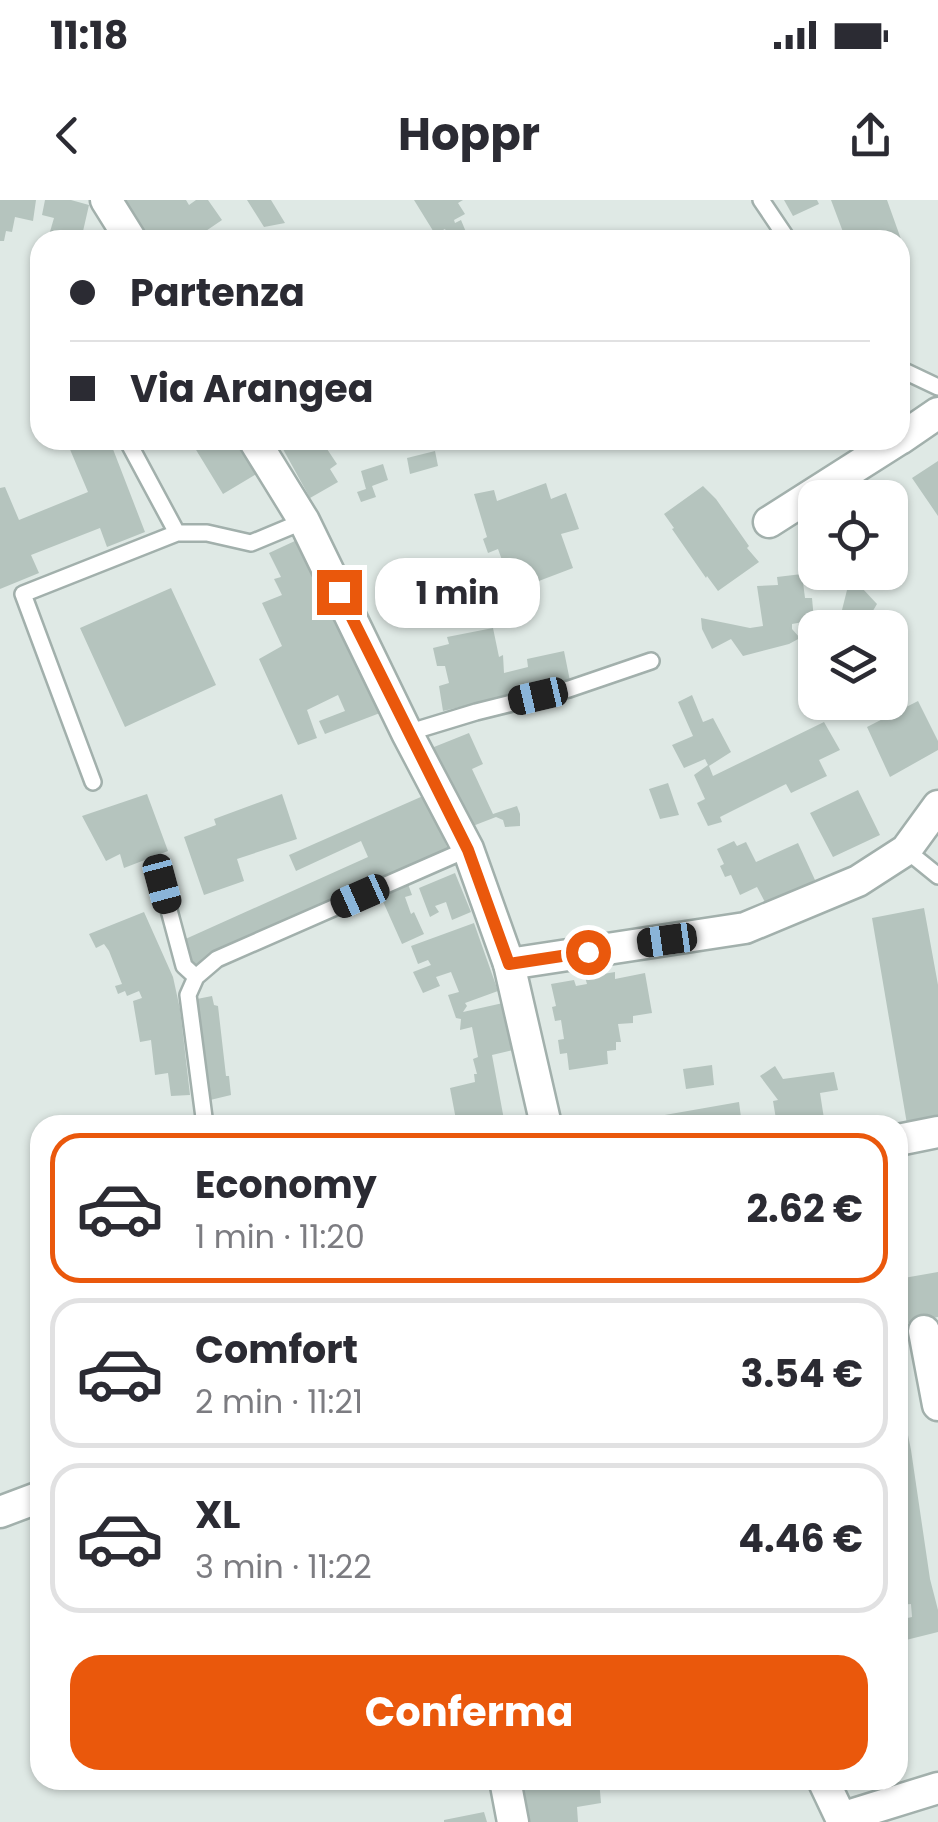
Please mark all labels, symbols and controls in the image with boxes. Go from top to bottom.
text: 11:18 [50,9,128,62]
text: Hoppr [398,103,540,166]
icon: back [40,108,95,163]
icon: share [843,108,898,163]
text: Partenza [130,266,305,319]
text: Via Arangea [130,362,374,415]
map controls [798,480,908,720]
button: locate [798,480,908,590]
callout: 1 min [374,557,539,627]
route end [317,570,362,615]
text: 1 min [416,570,499,615]
button: layers [798,610,908,720]
car [505,675,571,717]
car [140,851,184,917]
car [326,870,394,922]
car [635,921,699,959]
route start [566,930,611,975]
text: Economy [195,1158,377,1211]
icon: car [75,1163,165,1253]
text: 2.62 € [746,1182,863,1235]
text: 1 min · 11:20 [195,1214,365,1259]
text: Comfort [195,1323,358,1376]
icon: car [75,1328,165,1418]
text: 3.54 € [741,1347,863,1400]
text: 2 min · 11:21 [195,1379,363,1424]
text: XL [195,1488,240,1541]
icon: car [75,1493,165,1583]
text: 4.46 € [738,1512,863,1565]
text: 3 min · 11:22 [195,1544,372,1589]
button: Conferma [70,1655,868,1770]

